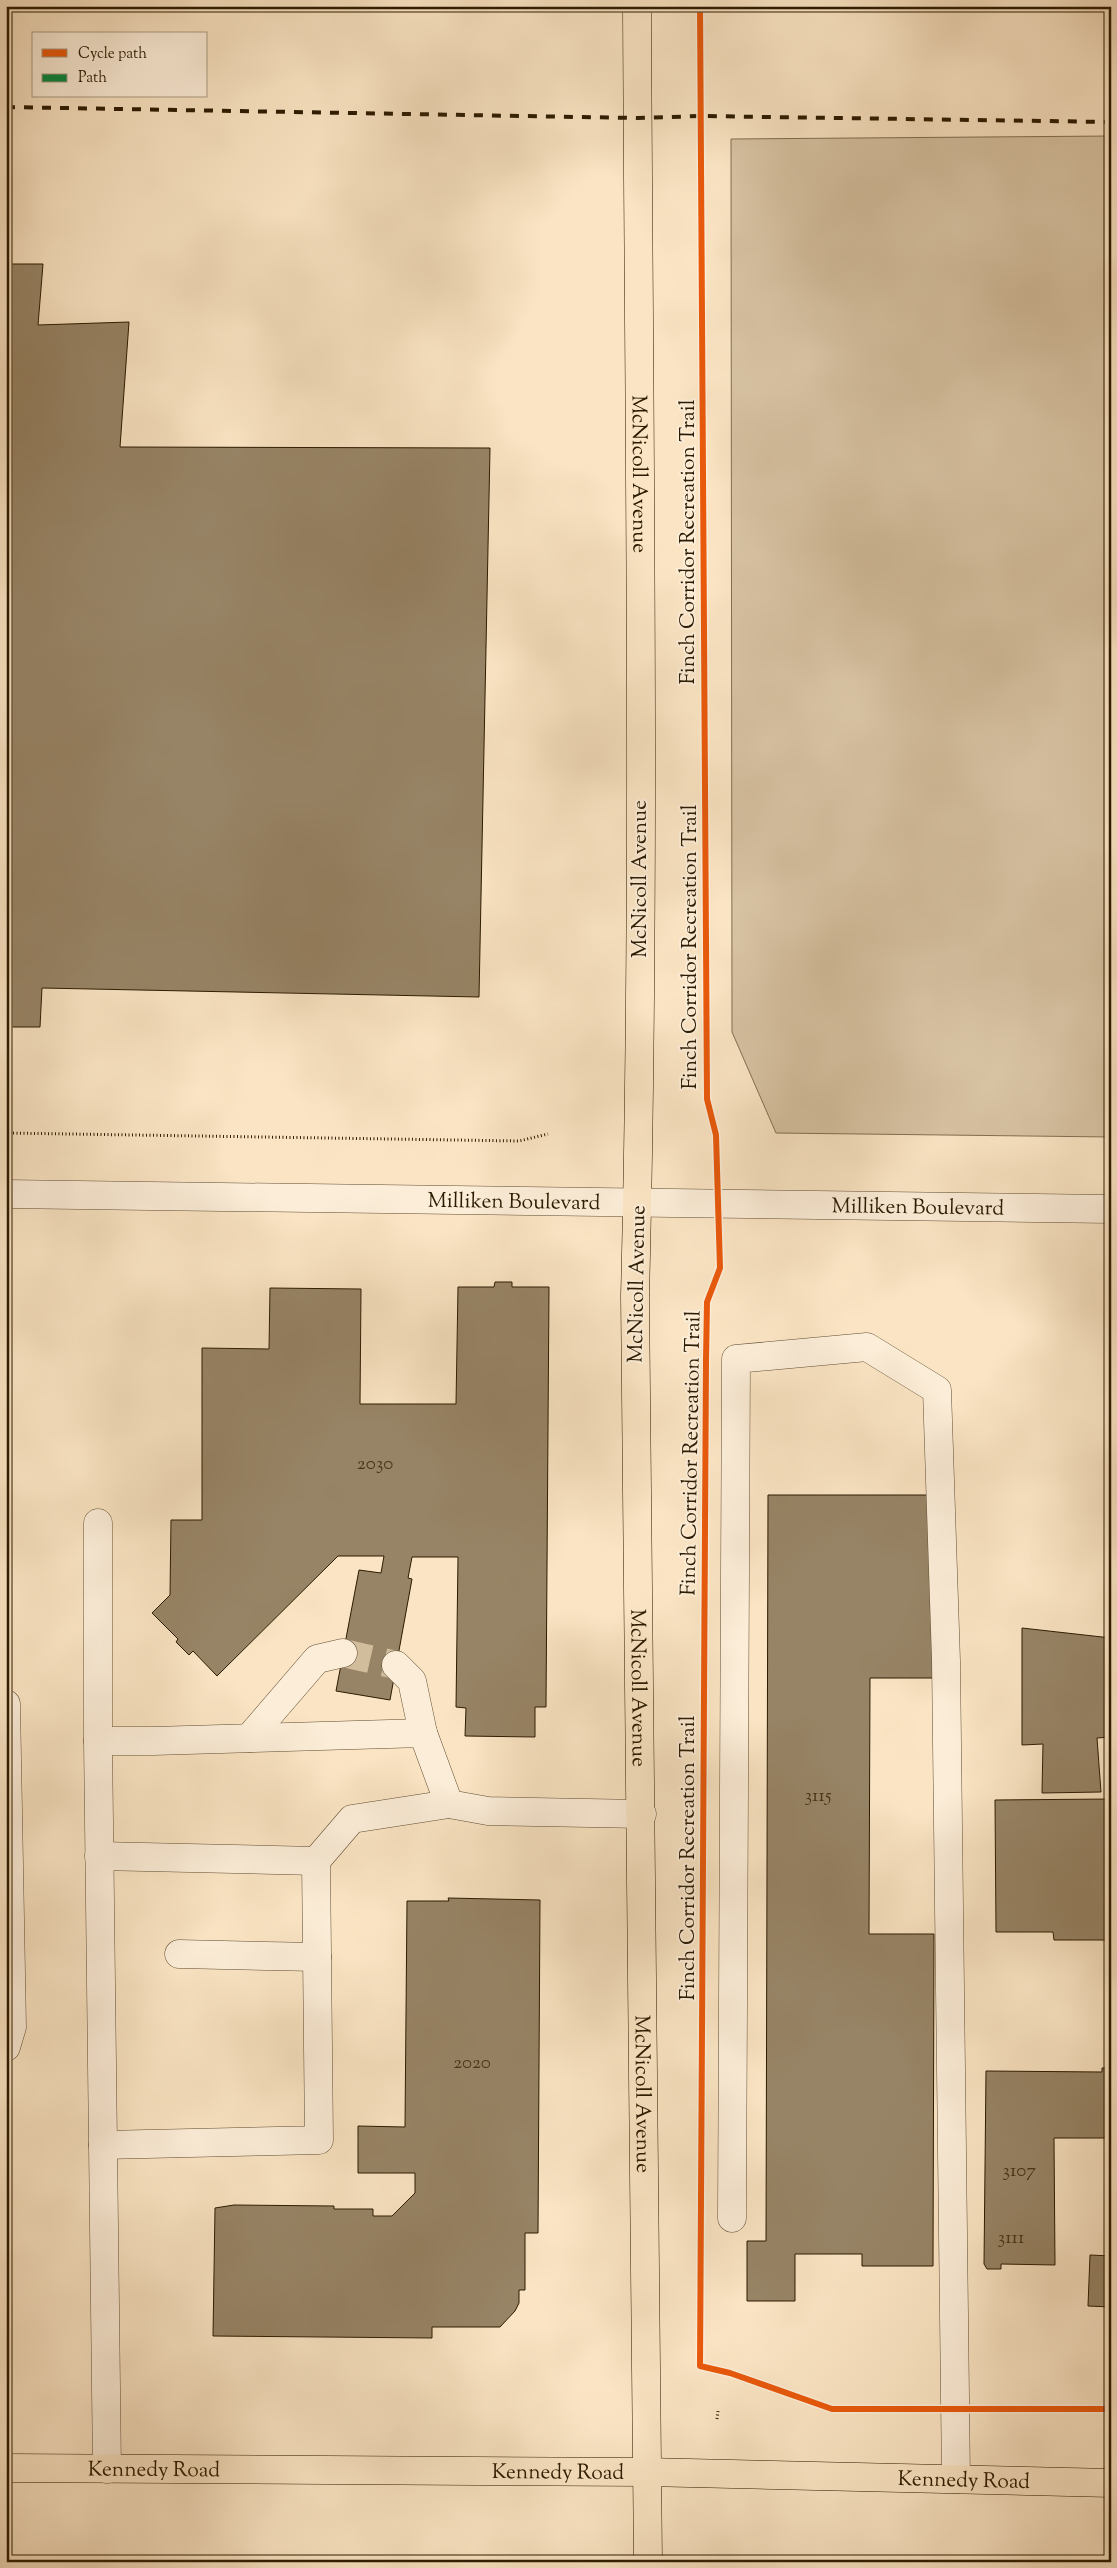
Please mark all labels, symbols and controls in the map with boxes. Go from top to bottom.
legend [32,32,208,98]
text: Cycle path [78,44,147,65]
text: Path [78,68,107,89]
street label: McNicoll Avenue [623,395,653,553]
street label: Finch Corridor Recreation Trail [674,399,704,685]
street label: McNicoll Avenue [626,800,656,958]
street label: Finch Corridor Recreation Trail [676,804,706,1090]
street label: Milliken Boulevard [427,1187,601,1219]
street label: Milliken Boulevard [831,1192,1005,1225]
street label: McNicoll Avenue [622,1205,654,1363]
street label: Finch Corridor Recreation Trail [675,1310,709,1596]
house number: 2030 [357,1451,393,1478]
street label: McNicoll Avenue [621,1609,653,1767]
street label: Finch Corridor Recreation Trail [674,1715,704,2001]
house number: 3115 [804,1783,832,1810]
street label: McNicoll Avenue [625,2015,657,2173]
house number: 2020 [453,2050,491,2077]
house number: 3107 [1002,2158,1036,2185]
house number: 3111 [997,2225,1025,2252]
street label: Kennedy Road [88,2456,220,2486]
street label: Kennedy Road [492,2458,624,2489]
street label: Kennedy Road [897,2465,1030,2498]

